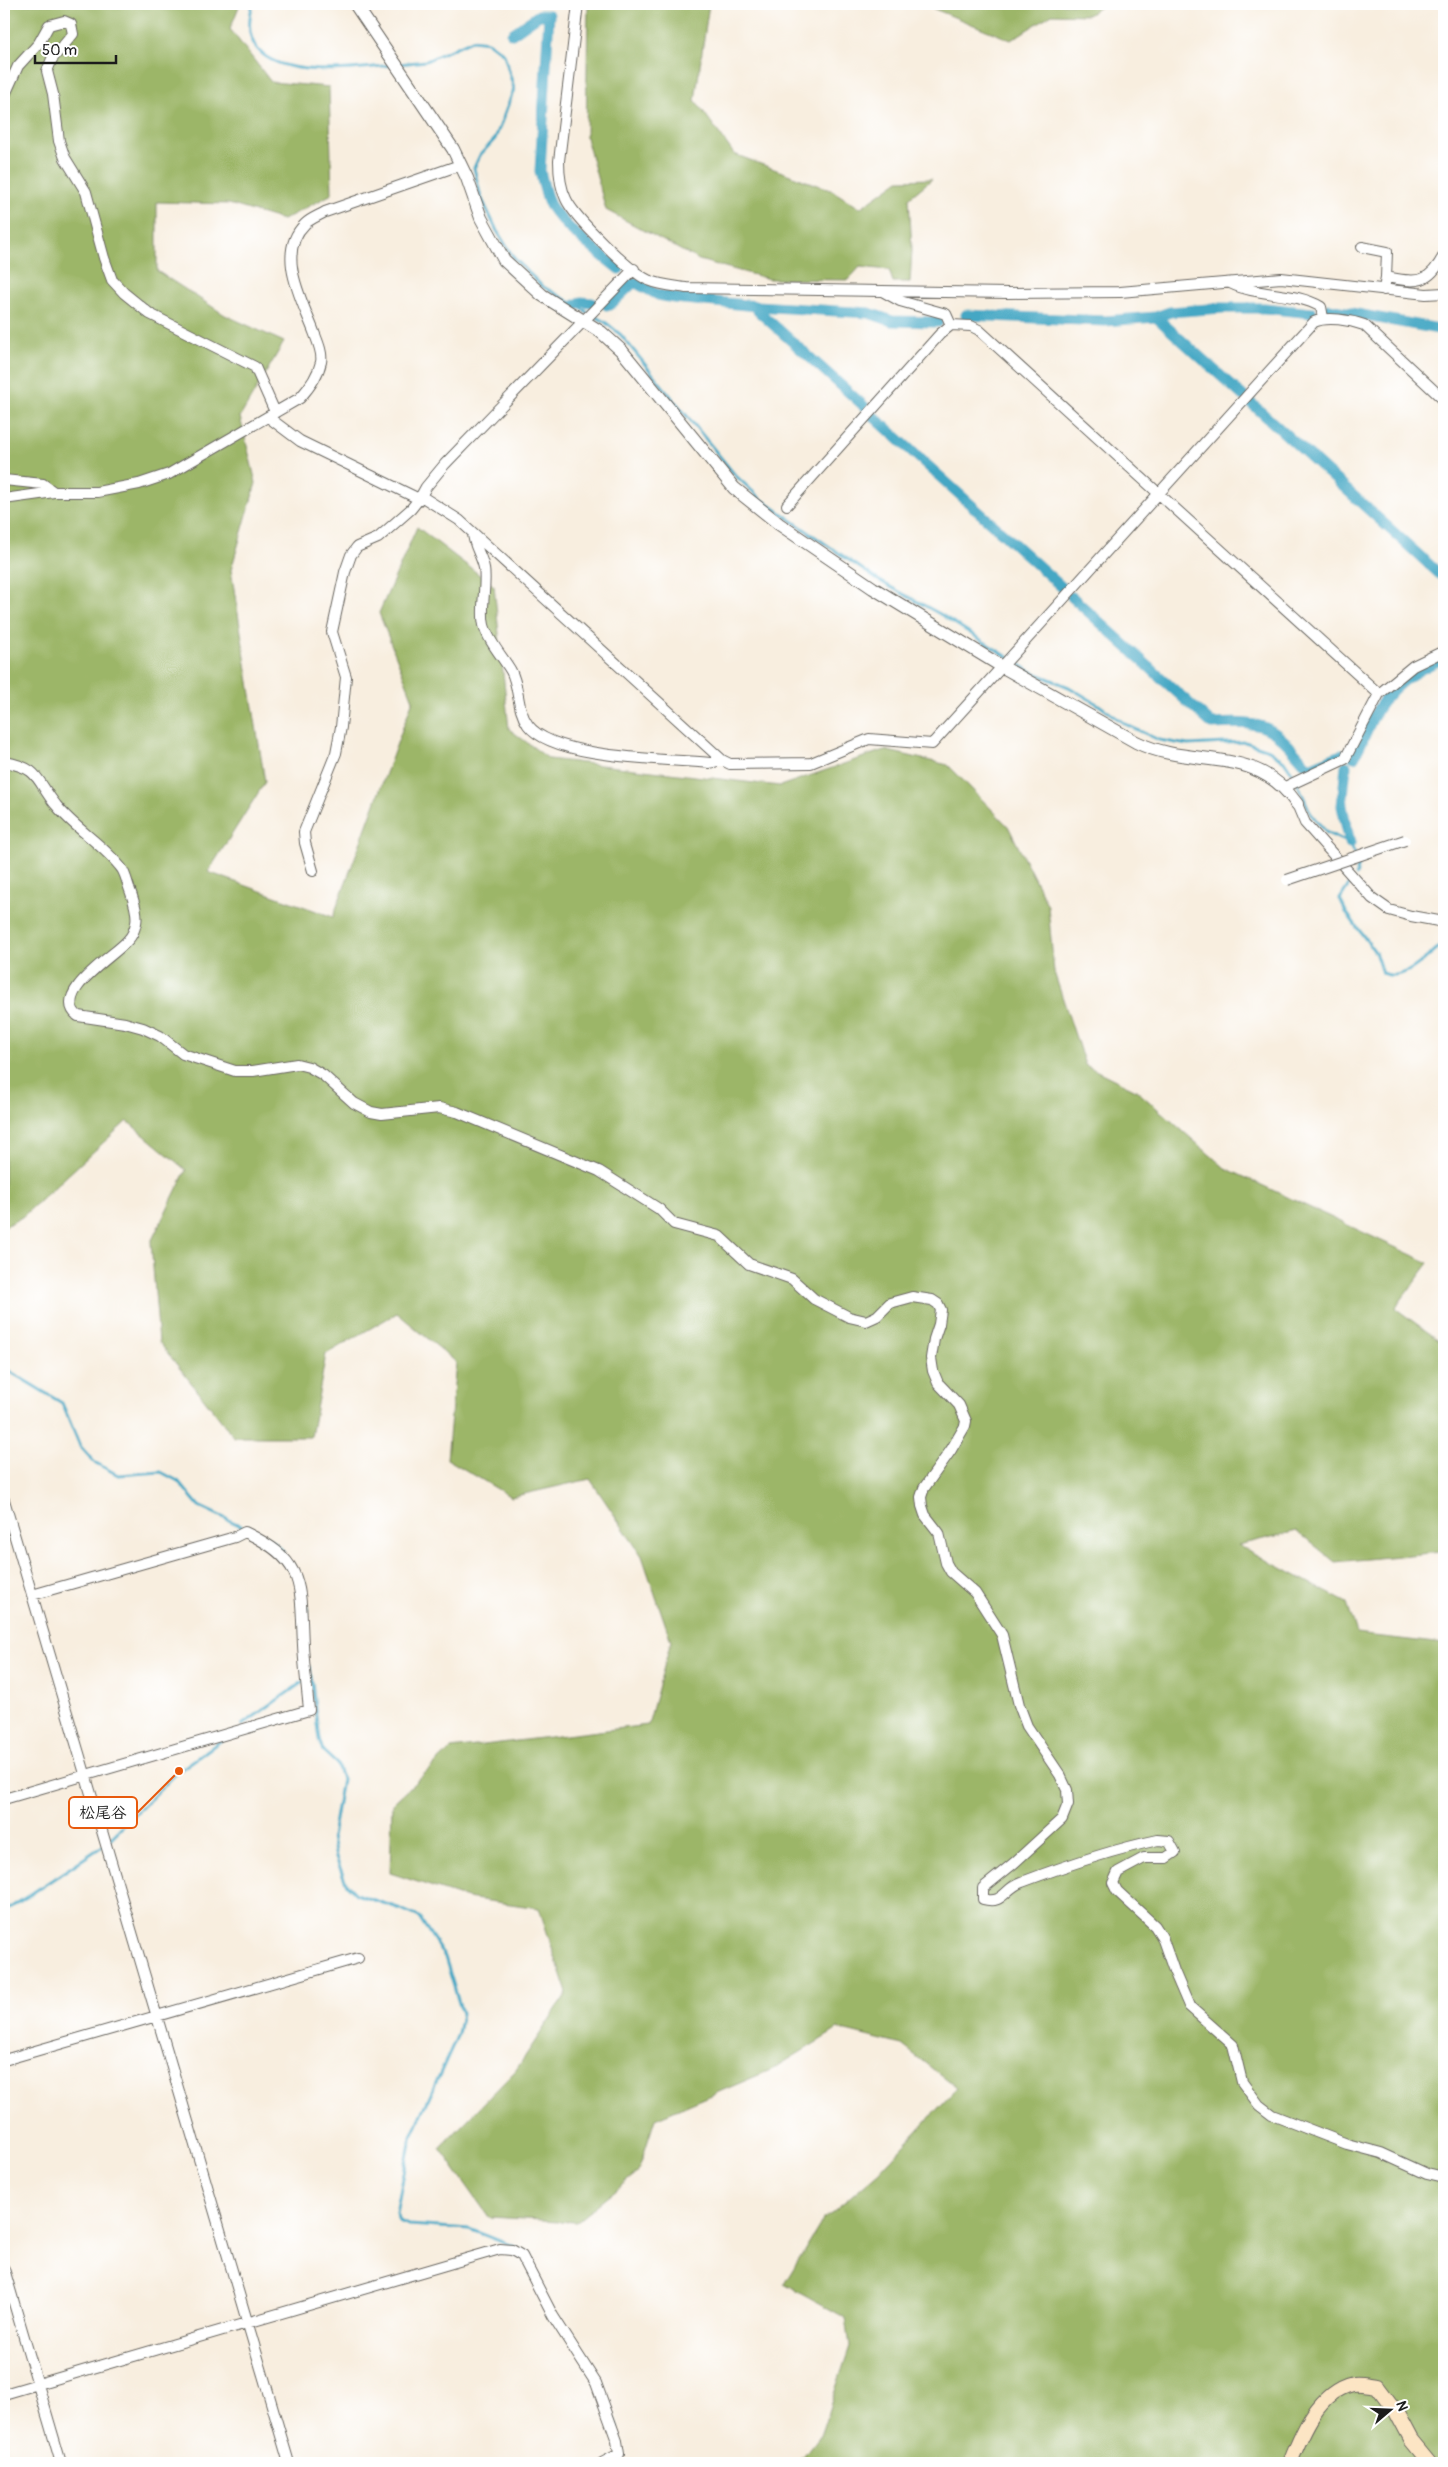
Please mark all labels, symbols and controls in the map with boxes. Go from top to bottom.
scale bar [35,32,116,64]
text: 50 m [42,41,77,60]
callout: 松尾谷 [69,1797,137,1828]
text: 松尾谷 [79,1803,127,1823]
north arrow [1366,2384,1416,2434]
text: N [1392,2399,1411,2413]

